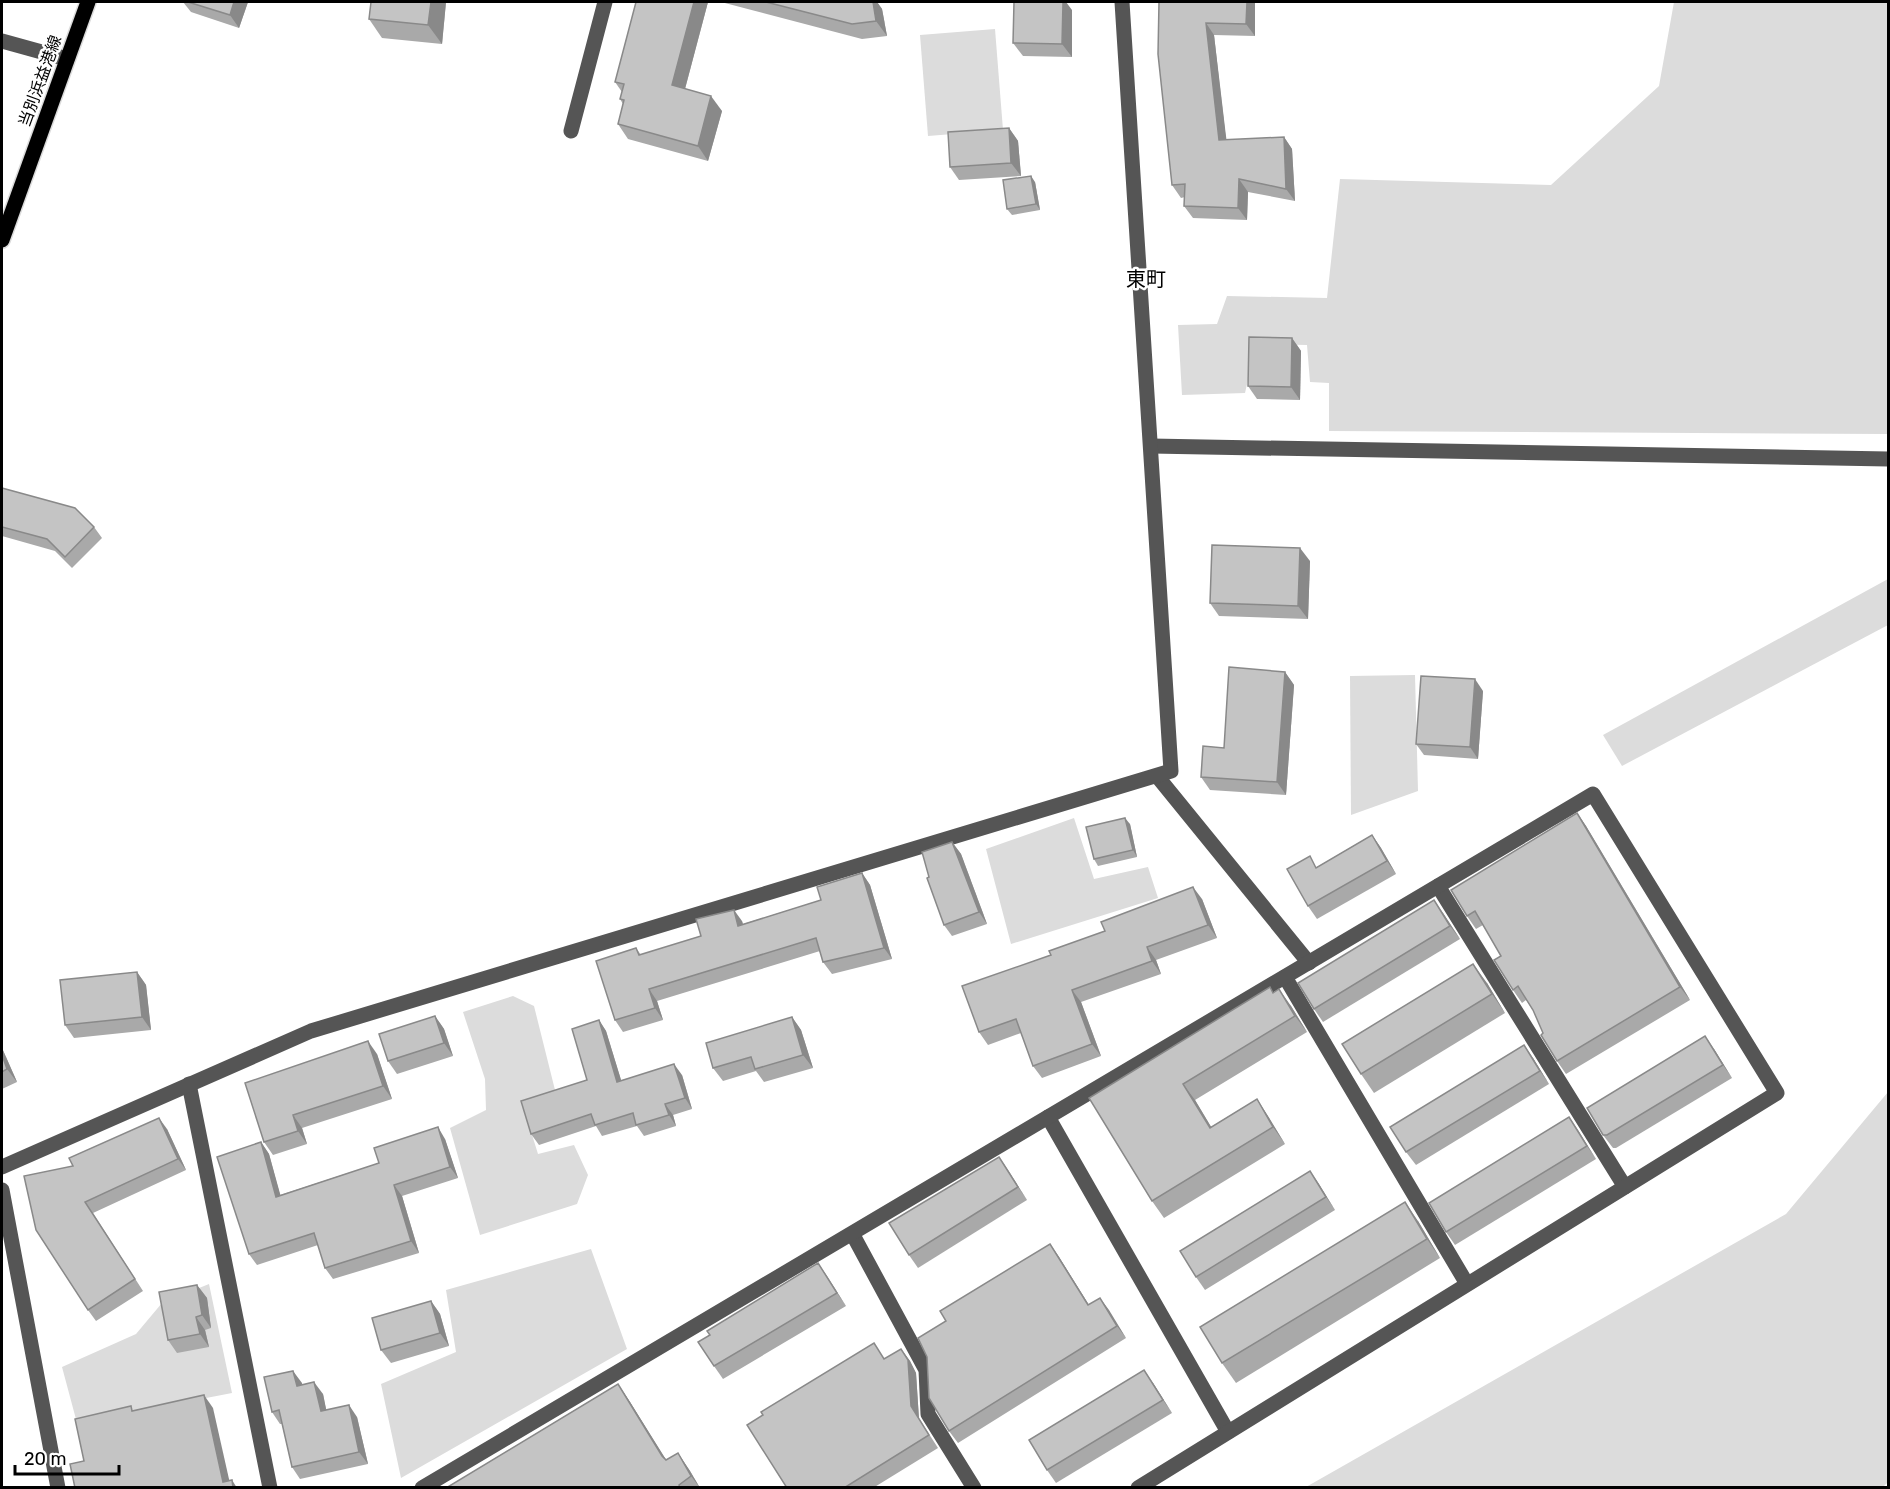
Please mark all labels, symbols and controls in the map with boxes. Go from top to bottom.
street label: 当別浜益港線 [15,33,65,129]
district label: 東町 [1126,267,1166,291]
scale bar [15,1438,118,1476]
text: 20 m [24,1448,66,1470]

